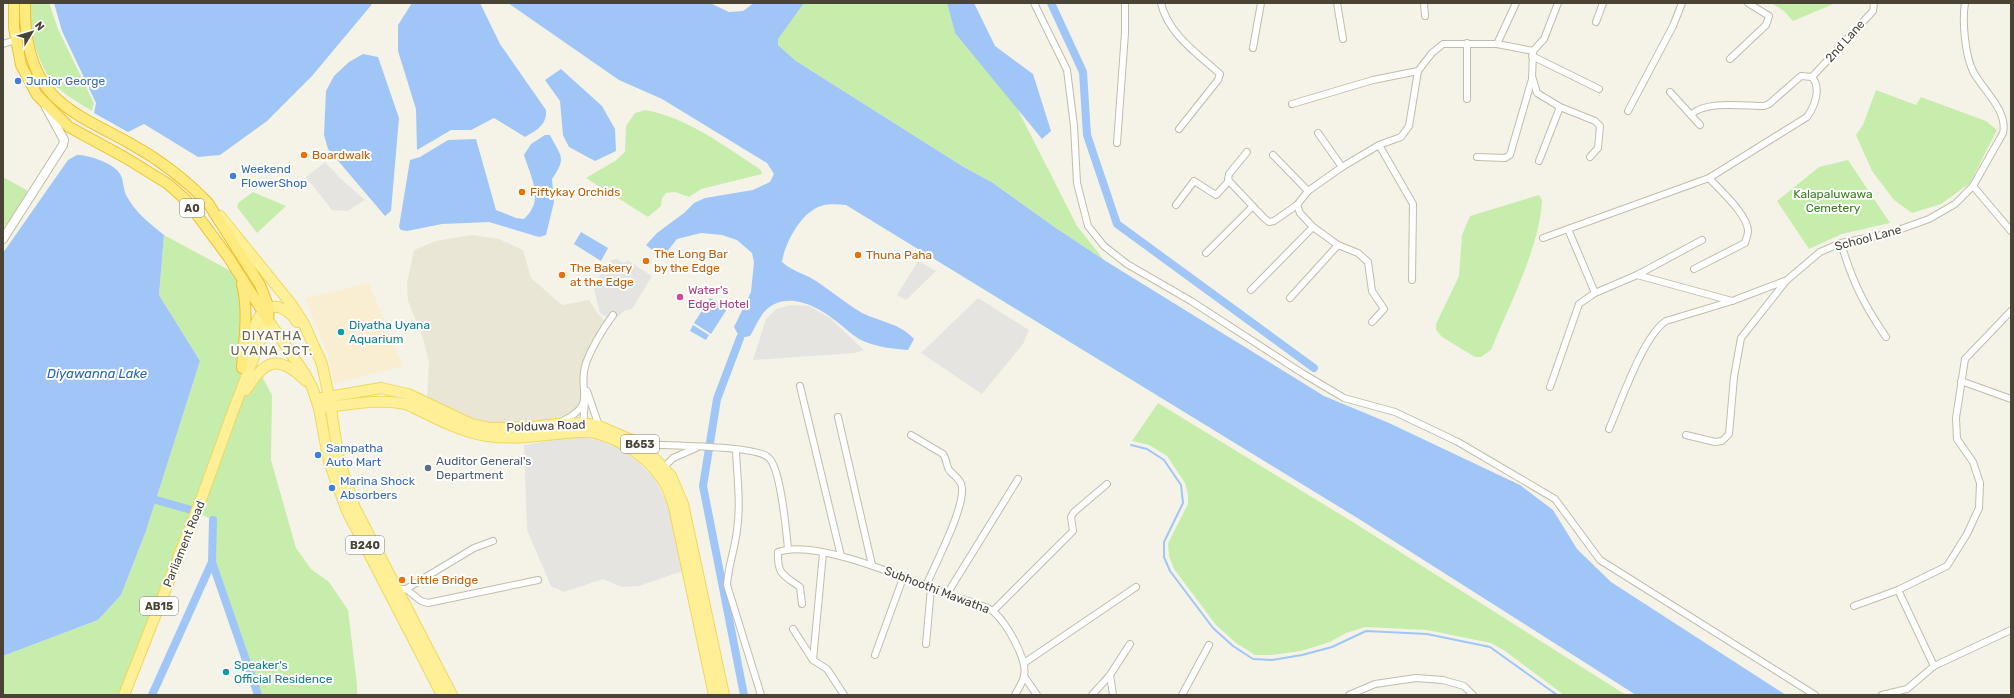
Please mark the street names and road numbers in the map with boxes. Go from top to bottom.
street label: 2nd Lane [1822,17,1868,65]
road number: A0 [180,199,204,217]
street label: School Lane [1833,222,1903,254]
street label: Polduwa Road [506,418,586,434]
road number: B653 [621,435,659,453]
street label: Parliament Road [160,499,208,589]
road number: B240 [346,536,384,554]
street label: Subhoothi Mawatha [882,563,992,617]
road number: AB15 [140,597,178,615]

